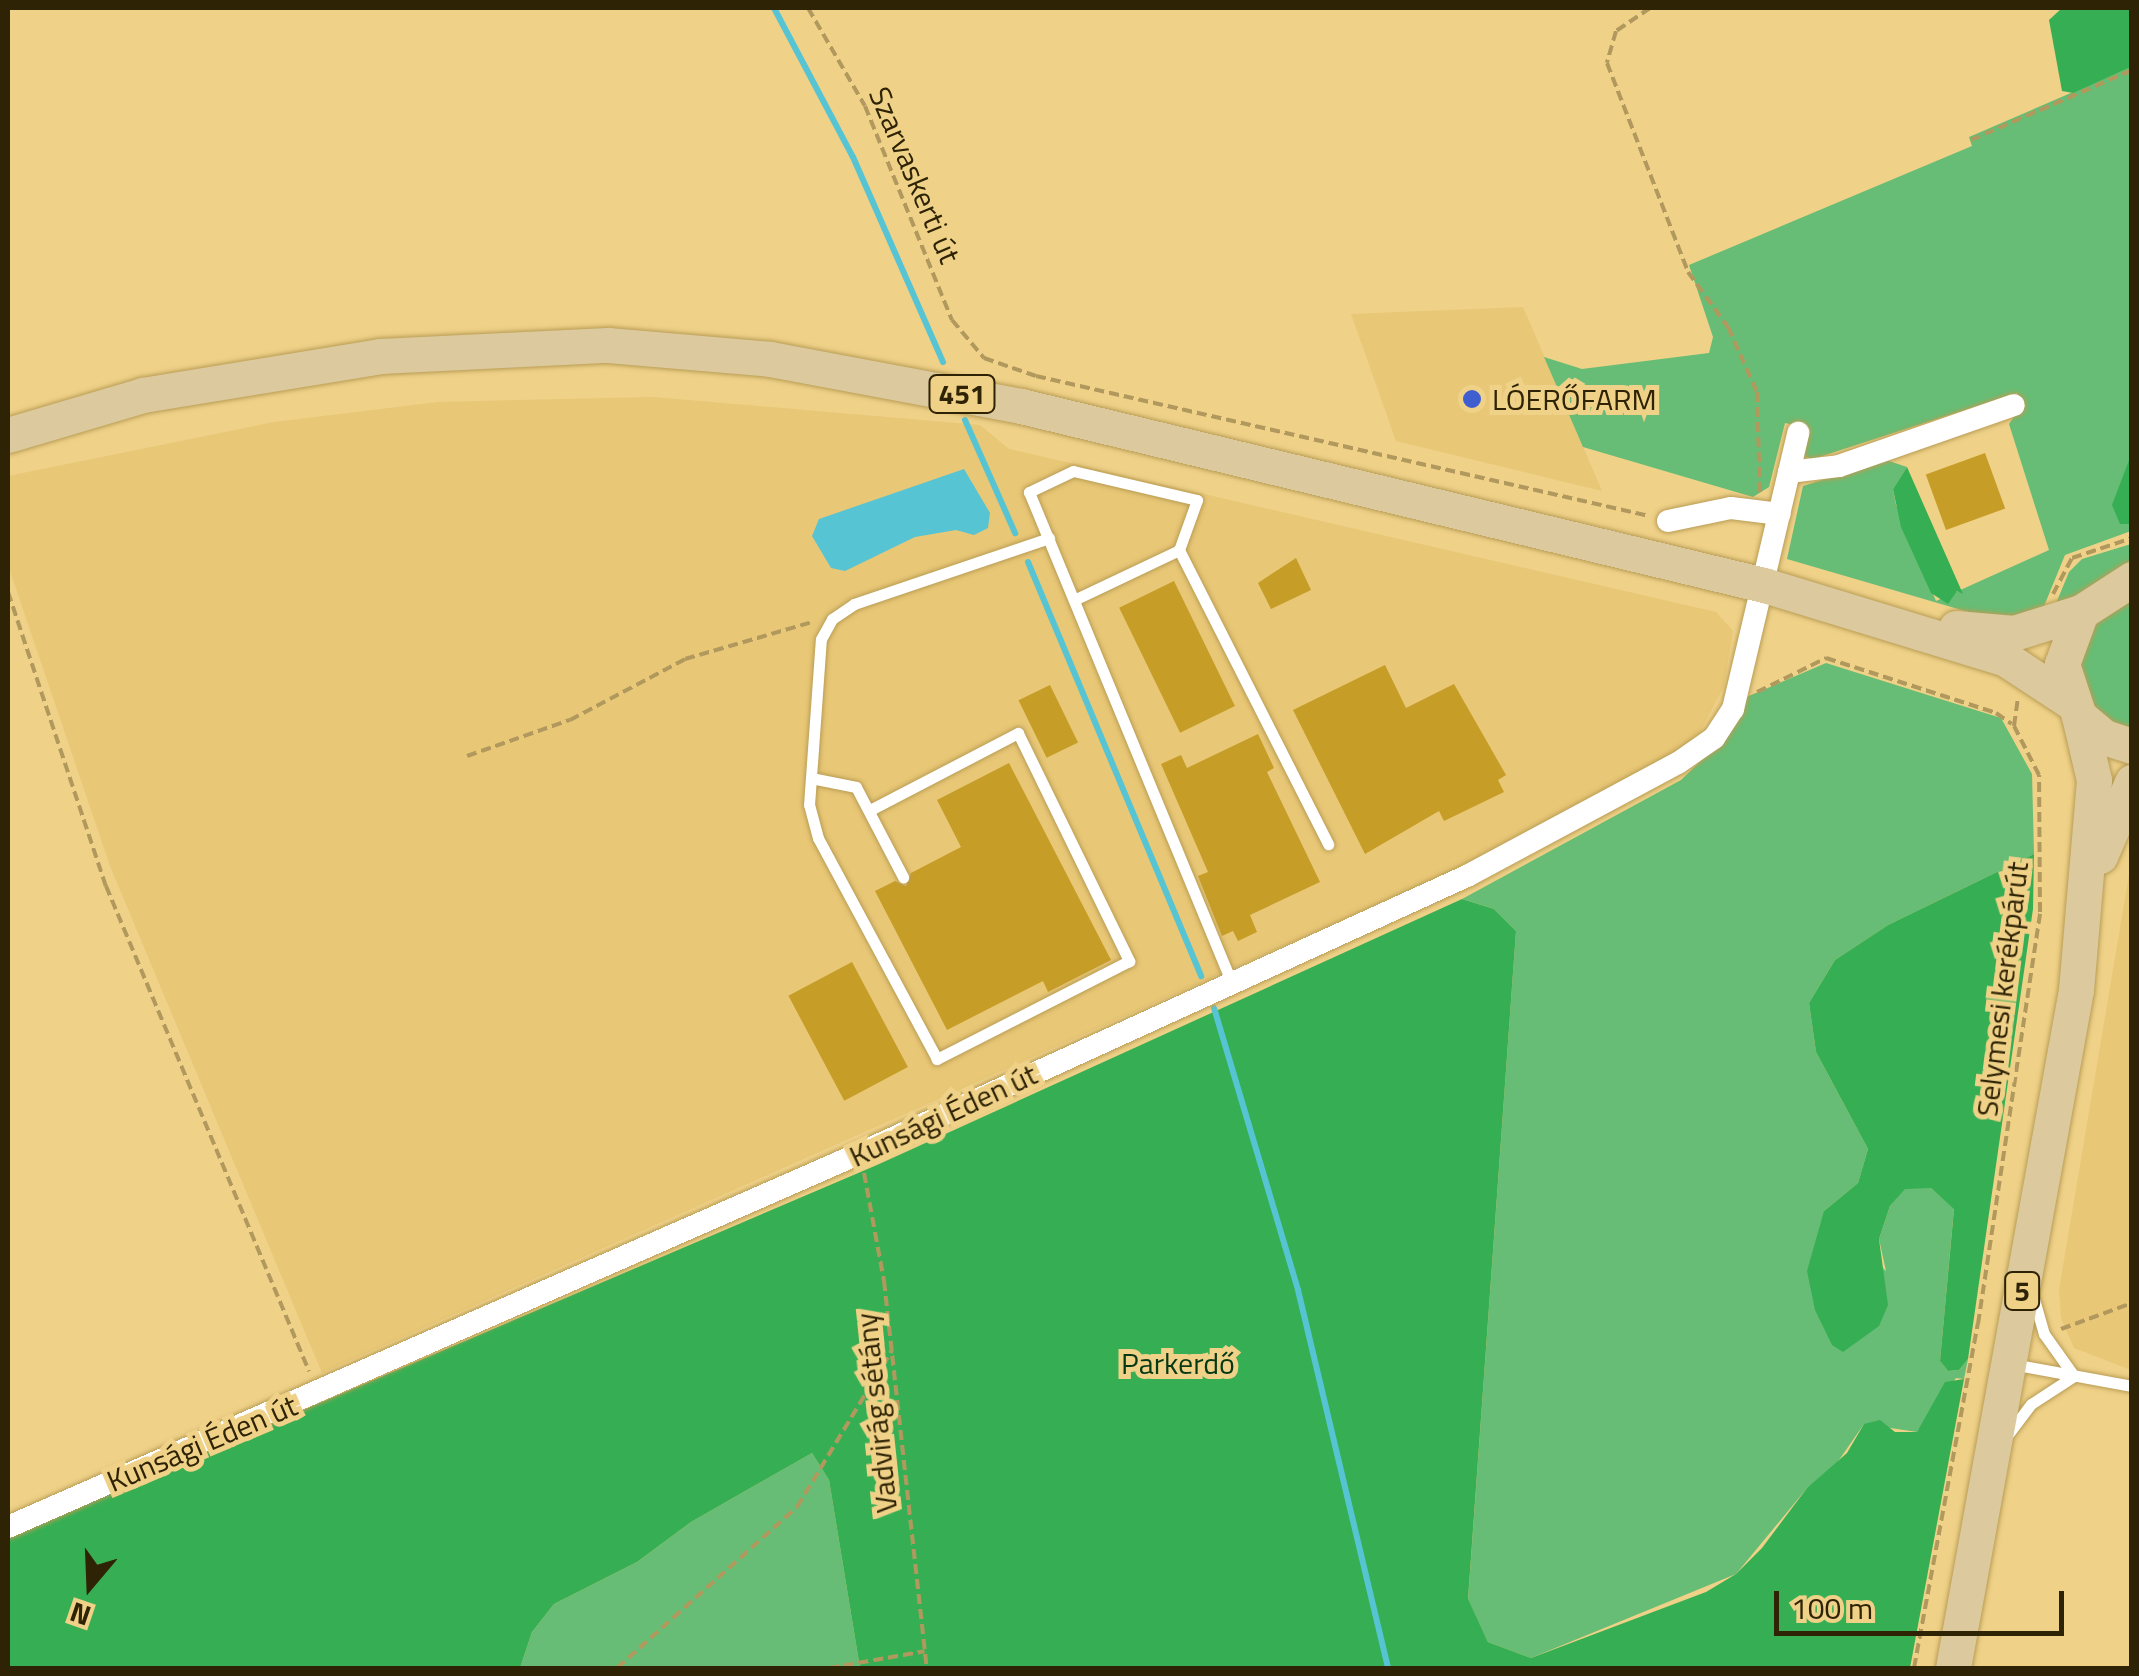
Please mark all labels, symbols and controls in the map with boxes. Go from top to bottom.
street label: Szarvaskerti út [862,81,968,269]
road number: 451 [927,371,997,417]
place label: LÓERŐFARM [1492,381,1657,417]
marker: LÓERŐFARM [1461,388,1483,410]
street label: Selymesi kerékpárút [1968,859,2036,1119]
street label: Kunsági Éden út [843,1056,1043,1174]
road number: 5 [2002,1268,2042,1314]
street label: Vadvirág sétány [848,1311,904,1515]
park label: Parkerdő [1121,1345,1235,1381]
street label: Kunsági Éden út [102,1387,302,1499]
north arrow [40,1536,140,1636]
scale bar [1779,1571,2069,1633]
text: 100 m [1791,1585,1873,1631]
text: N [64,1591,96,1638]

